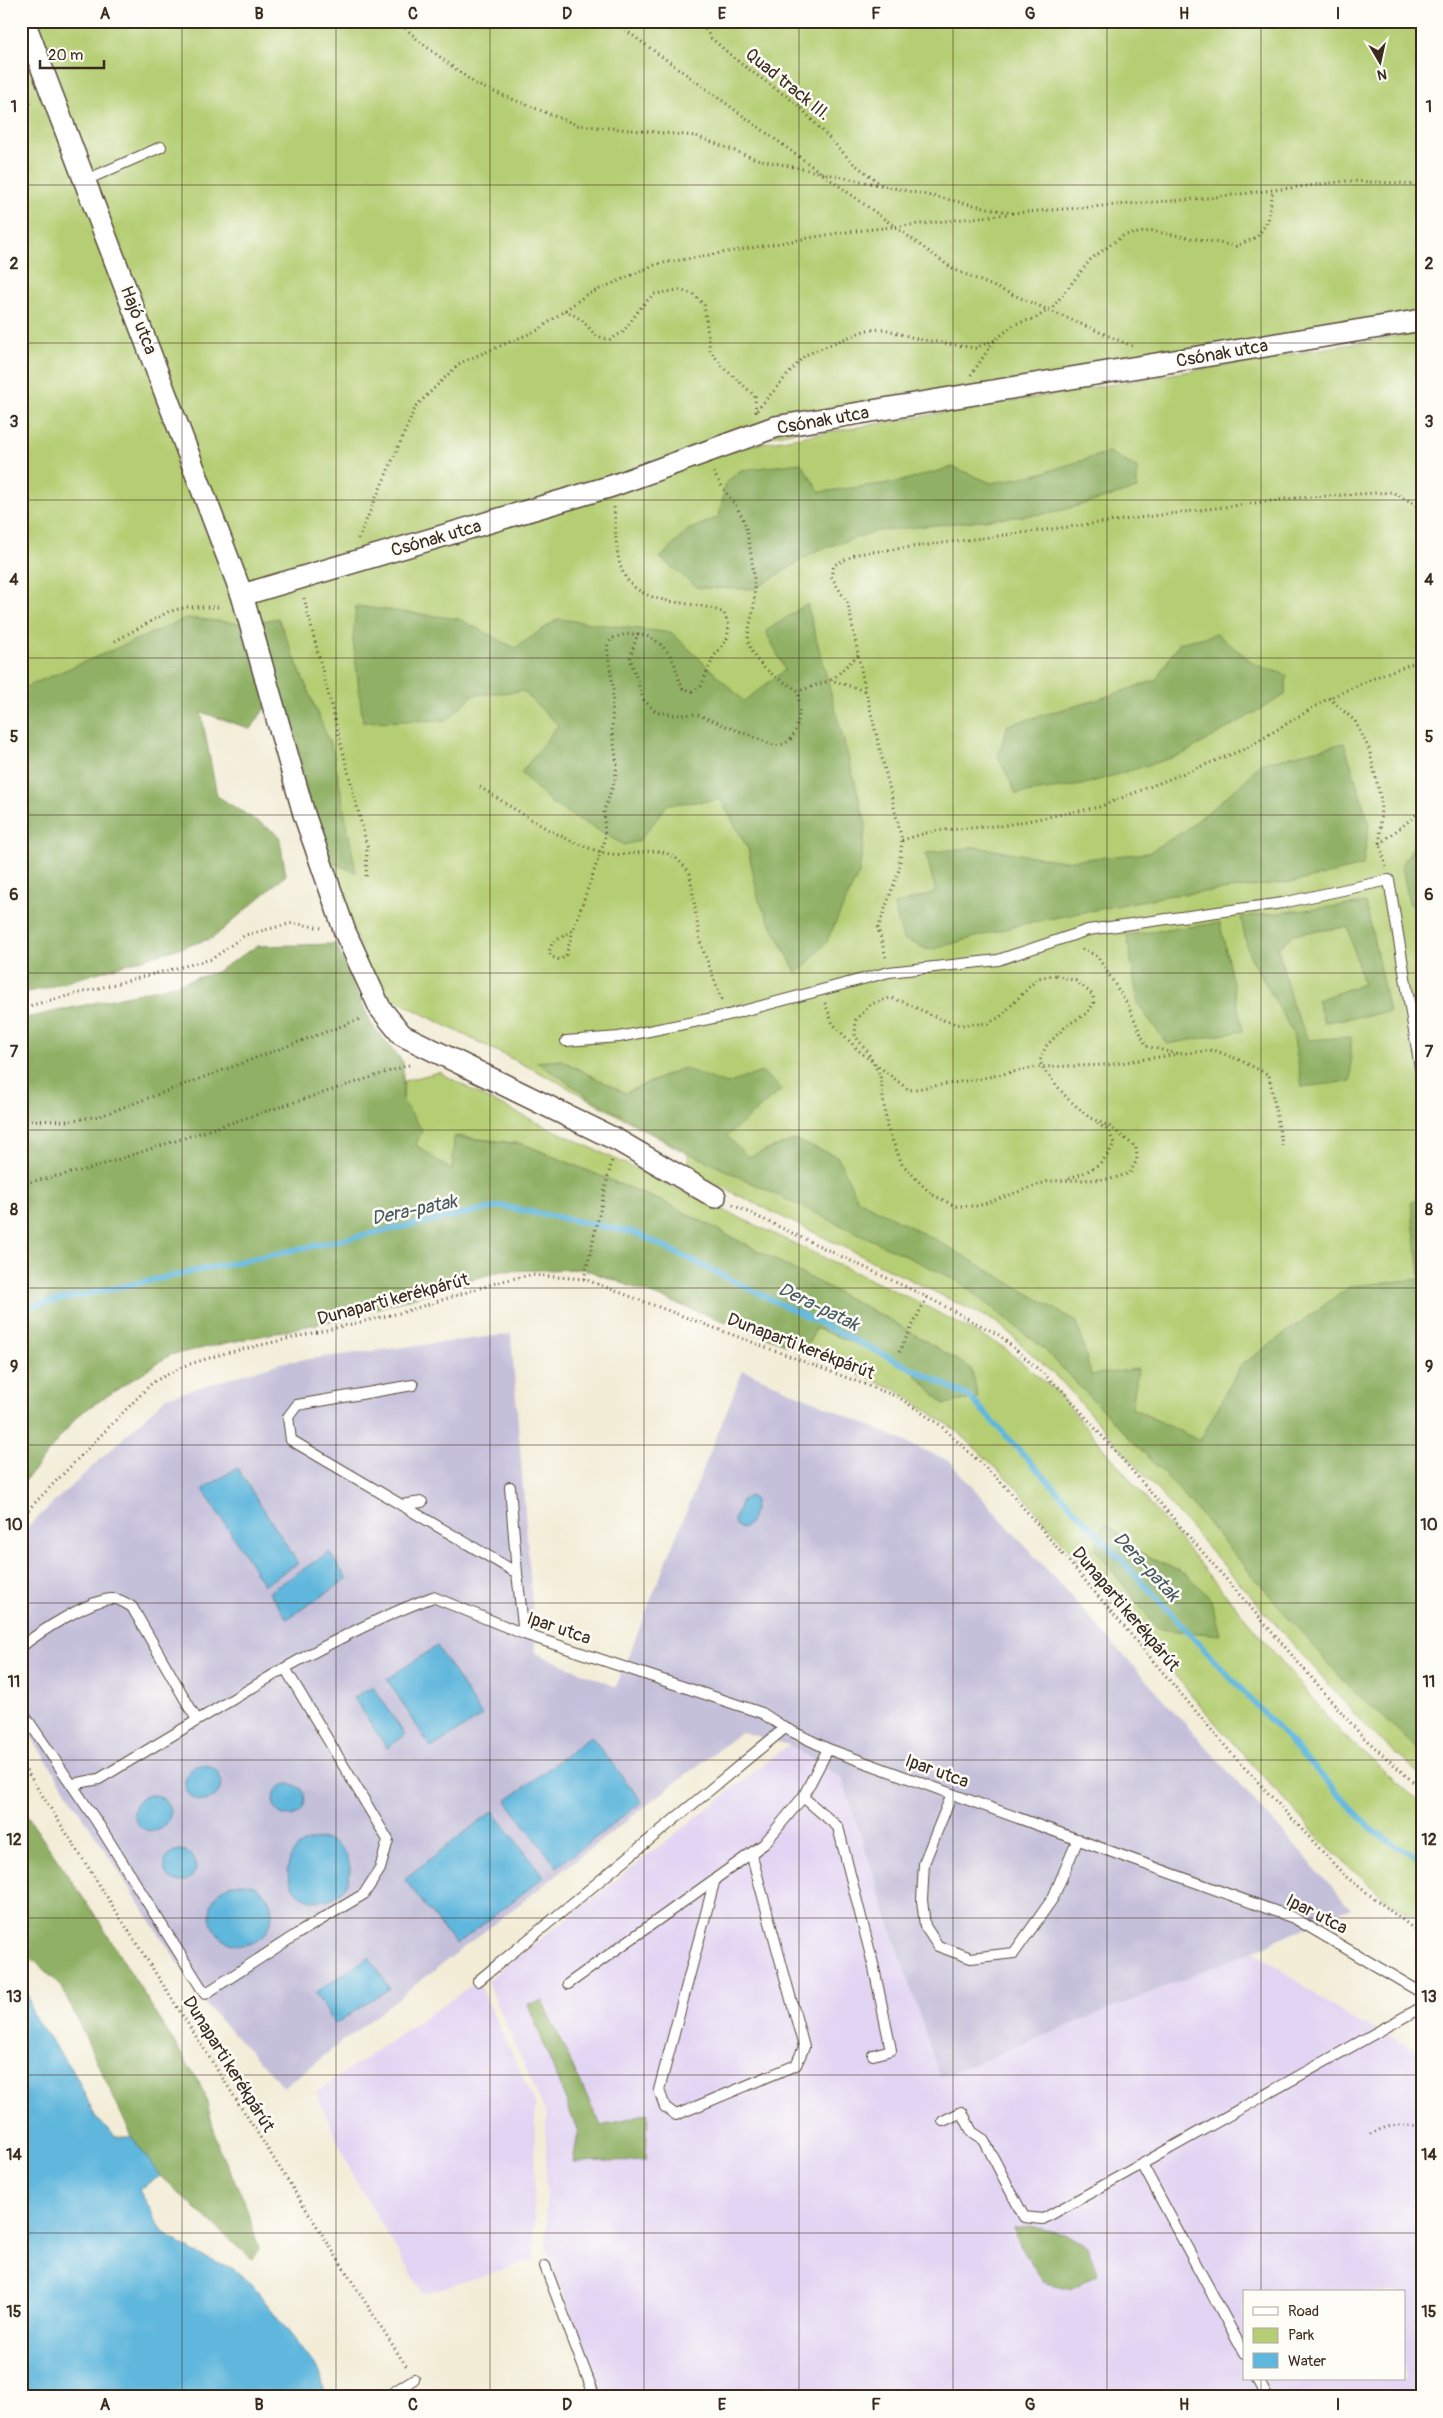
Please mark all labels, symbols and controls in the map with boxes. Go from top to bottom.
text: A [100,4,111,24]
text: B [254,4,264,24]
text: C [408,4,418,24]
text: D [562,4,572,24]
text: E [718,4,727,24]
text: F [871,4,881,24]
text: G [1025,4,1036,24]
text: H [1179,4,1189,24]
text: I [1336,4,1340,24]
scale bar [40,38,104,70]
north arrow [1356,38,1406,88]
street label: Quad track III. [740,43,835,126]
text: 20 m [48,46,83,65]
text: N [1376,65,1388,83]
text: 1 [11,97,17,117]
text: 1 [1426,97,1432,117]
text: 2 [10,254,19,274]
text: 2 [1425,254,1434,274]
street label: Hajó utca [115,283,162,358]
street label: Csónak utca [1174,334,1270,373]
street label: Csónak utca [775,401,871,440]
text: 3 [10,412,19,432]
text: 3 [1425,412,1434,432]
street label: Csónak utca [388,515,484,562]
text: 4 [9,570,19,590]
text: 4 [1424,570,1434,590]
text: 5 [10,727,19,747]
text: 5 [1425,727,1434,747]
text: 6 [9,885,19,905]
text: 6 [1424,885,1434,905]
text: 7 [10,1042,19,1062]
text: 7 [1425,1042,1434,1062]
water label: Dera-patak [369,1189,461,1231]
text: 8 [10,1200,18,1220]
text: 8 [1425,1200,1433,1220]
street label: Dunaparti kerékpárút [315,1268,472,1331]
water label: Dera-patak [774,1277,865,1338]
street label: Dunaparti kerékpárút [724,1308,878,1385]
text: 9 [10,1357,18,1377]
text: 9 [1425,1357,1433,1377]
text: 10 [5,1515,23,1535]
text: 10 [1420,1515,1438,1535]
water label: Dera-patak [1108,1527,1186,1608]
street label: Dunaparti kerékpárút [1067,1542,1185,1677]
street label: Ipar utca [524,1607,594,1650]
text: 11 [8,1672,20,1692]
text: 11 [1423,1672,1435,1692]
street label: Ipar utca [902,1749,972,1794]
text: 12 [6,1830,22,1850]
text: 12 [1421,1830,1437,1850]
street label: Ipar utca [1282,1889,1351,1940]
text: 13 [6,1987,22,2007]
text: 13 [1421,1987,1437,2007]
street label: Dunaparti kerékpárút [177,1992,280,2137]
text: 14 [6,2145,22,2165]
text: 14 [1421,2145,1437,2165]
legend [1243,2290,1406,2380]
text: 15 [7,2302,22,2322]
text: Road [1288,2302,1319,2321]
text: 15 [1422,2302,1437,2322]
text: Park [1288,2326,1315,2345]
text: Water [1288,2352,1327,2371]
text: A [100,2395,111,2415]
text: B [254,2395,264,2415]
text: C [408,2395,418,2415]
text: D [562,2395,572,2415]
text: E [718,2395,727,2415]
text: F [871,2395,881,2415]
text: G [1025,2395,1036,2415]
text: H [1179,2395,1189,2415]
text: I [1336,2395,1340,2415]

